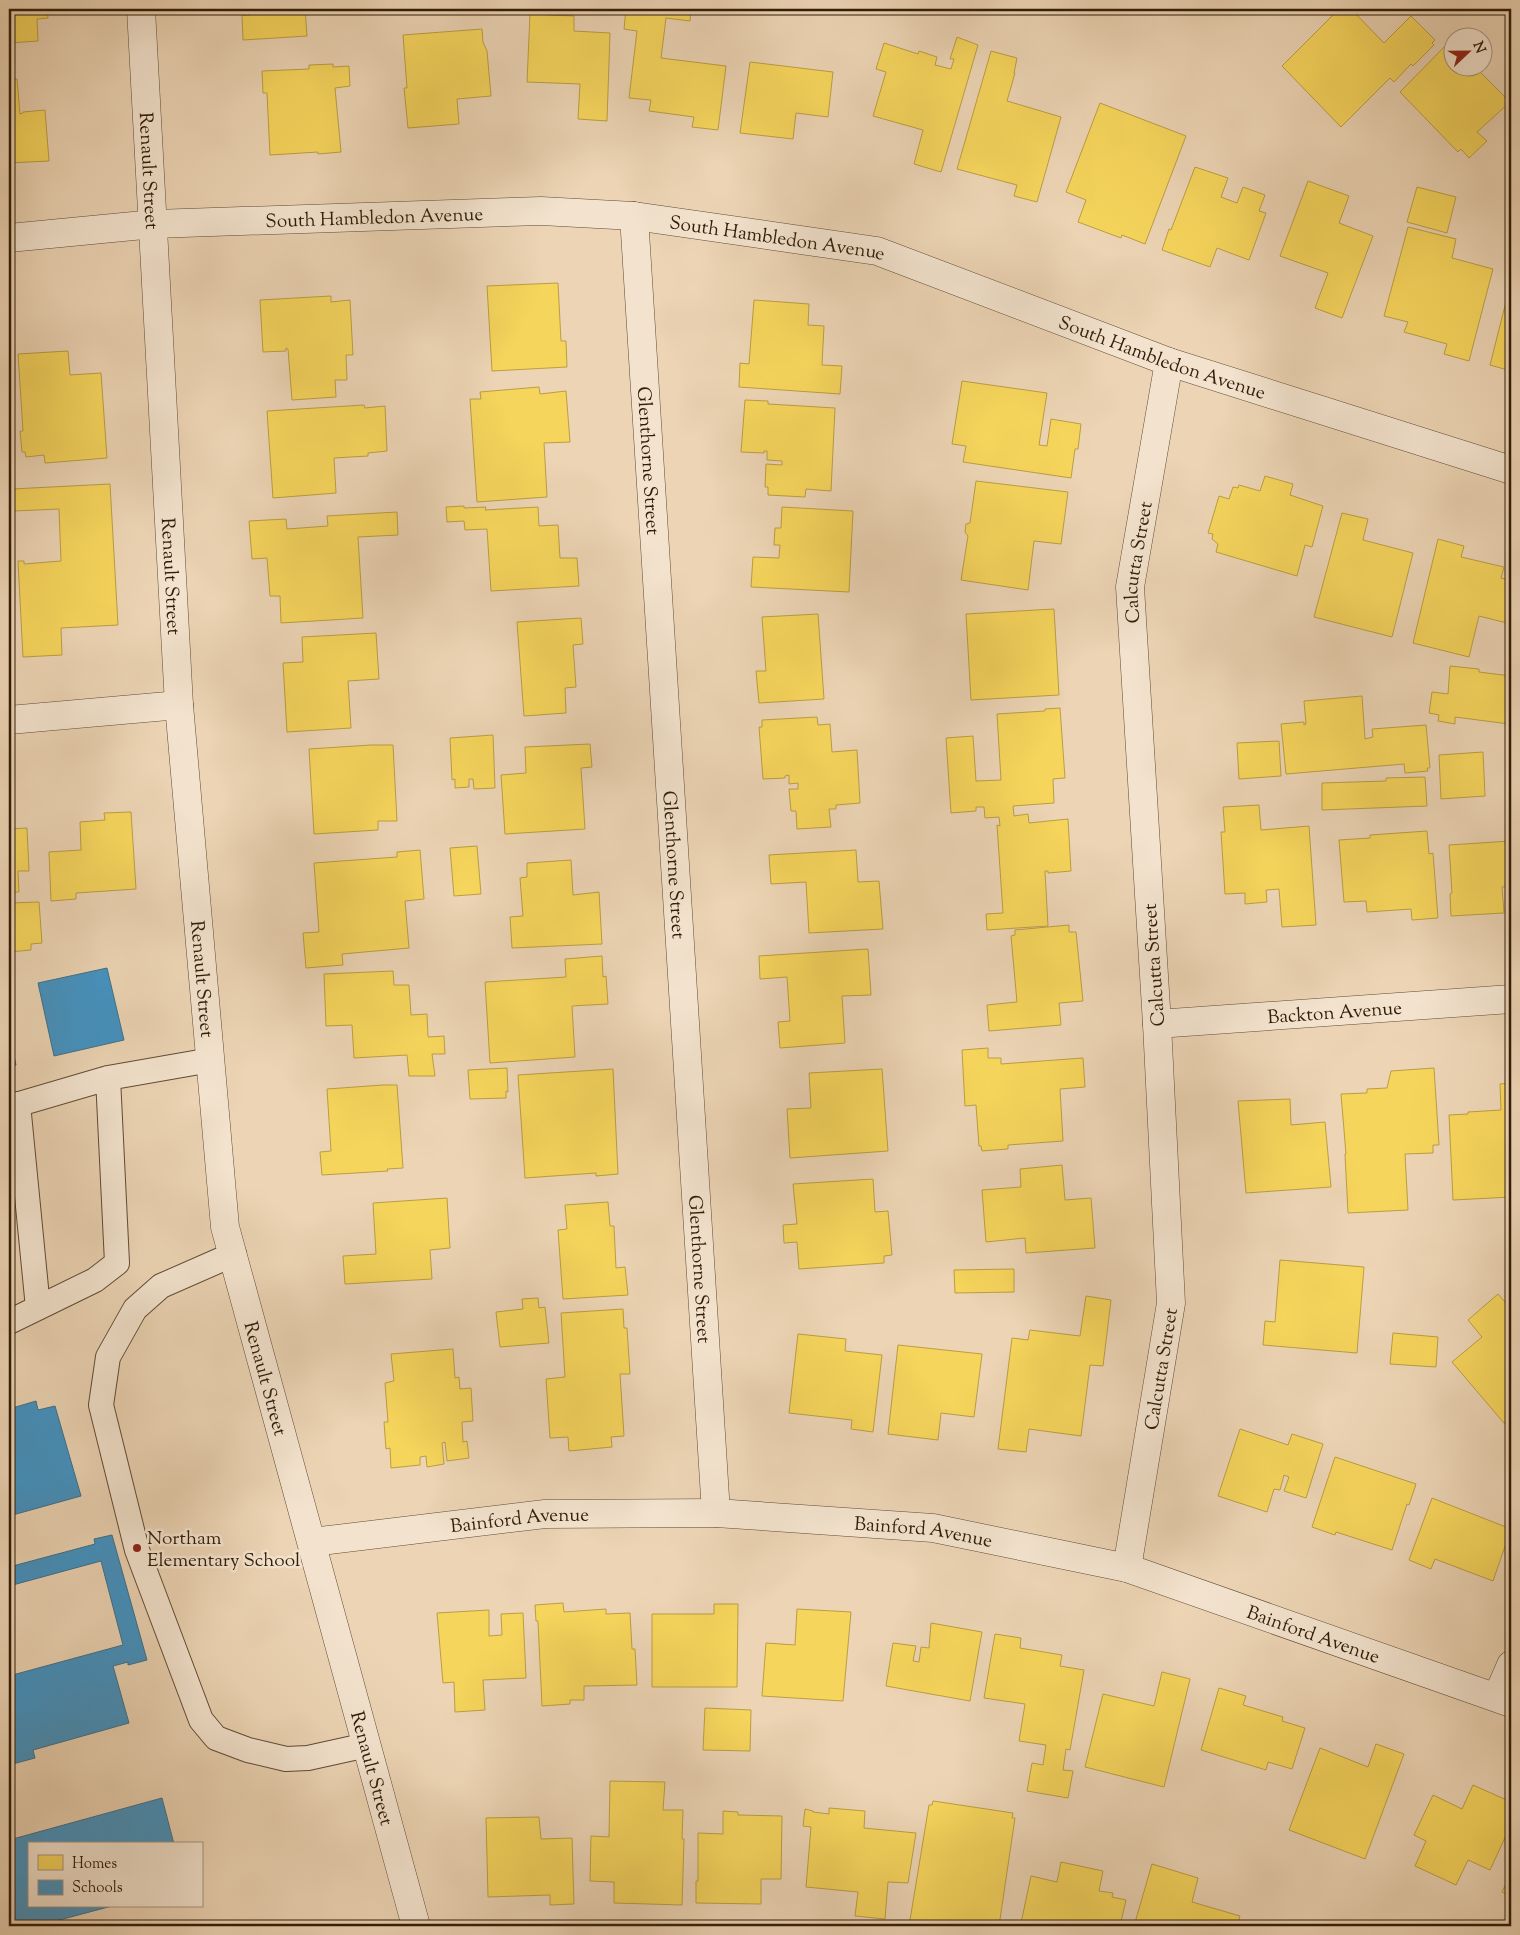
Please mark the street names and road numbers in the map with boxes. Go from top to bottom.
street label: Renault Street [131,112,164,231]
street label: South Hambledon Avenue [265,202,484,236]
street label: South Hambledon Avenue [667,210,889,269]
street label: South Hambledon Avenue [1054,310,1269,408]
street label: Glenthorne Street [629,386,665,536]
street label: Calcutta Street [1119,499,1161,624]
street label: Renault Street [153,517,186,636]
street label: Glenthorne Street [654,790,691,940]
street label: Calcutta Street [1138,902,1173,1027]
street label: Renault Street [182,919,219,1039]
street label: Backton Avenue [1267,996,1403,1032]
street label: Glenthorne Street [680,1194,716,1345]
street label: Calcutta Street [1139,1306,1186,1432]
street label: Renault Street [235,1319,293,1440]
street label: Bainford Avenue [449,1502,589,1541]
street label: Bainford Avenue [853,1512,995,1556]
street label: Bainford Avenue [1242,1600,1383,1672]
street label: Renault Street [342,1709,399,1829]

